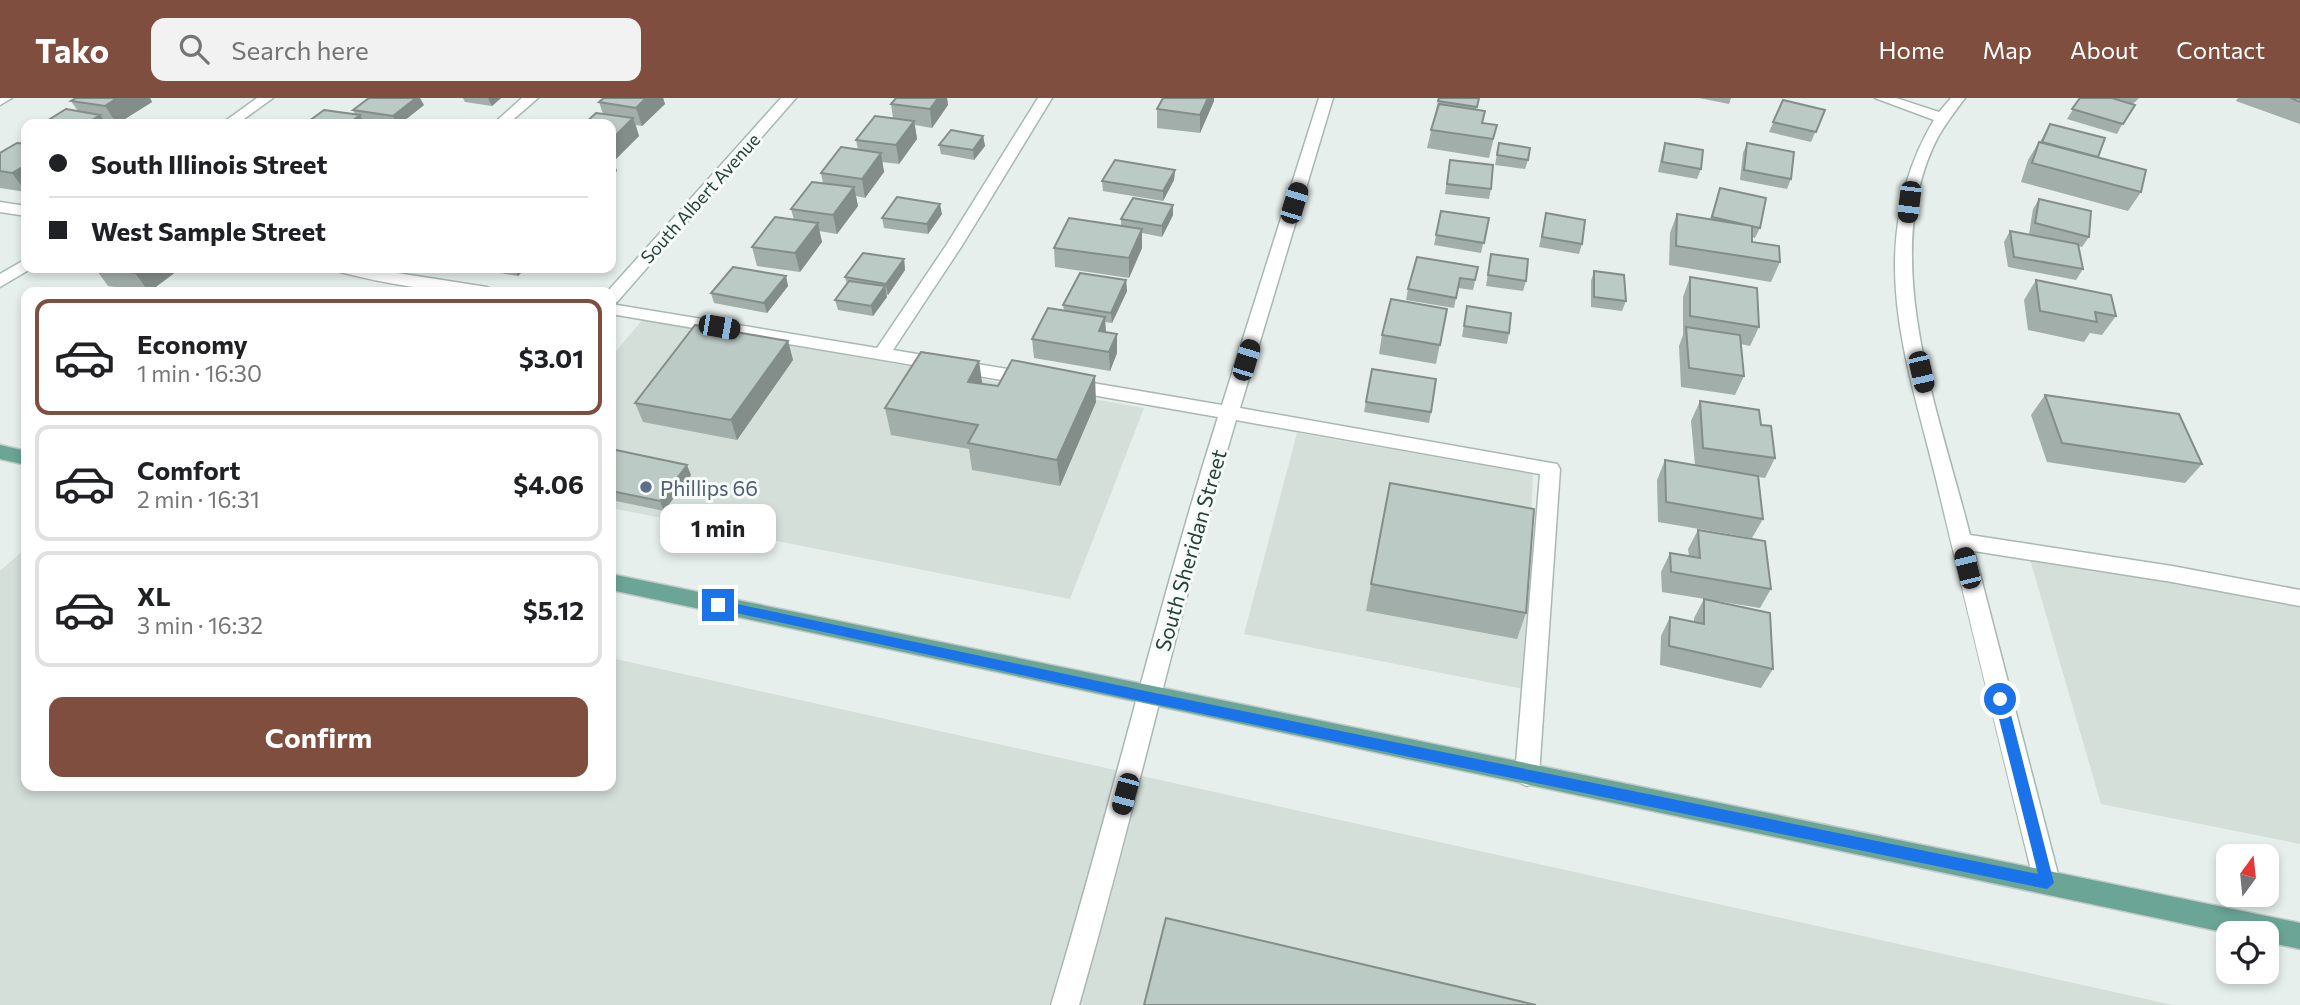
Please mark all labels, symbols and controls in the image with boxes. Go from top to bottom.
search box [151,18,641,81]
text: Tako [35,29,109,70]
icon: search [175,30,213,68]
text: Search here [231,34,369,65]
text: Home [1879,35,1945,64]
text: Map [1983,35,2032,64]
text: About [2070,35,2138,64]
text: Contact [2176,35,2265,64]
street label: South Albert Avenue [636,128,764,268]
text: South Illinois Street [91,148,327,179]
car [1278,180,1311,226]
car [1897,180,1922,224]
text: West Sample Street [91,215,326,246]
car [697,313,742,341]
icon: car [53,326,116,389]
text: Economy [137,328,248,359]
car [1230,337,1263,383]
text: $3.01 [519,342,584,373]
car [1907,349,1936,395]
text: 1 min · 16:30 [137,359,262,387]
street label: South Sheridan Street [1149,446,1231,654]
icon: car [53,452,116,515]
text: Comfort [137,454,240,485]
text: $4.06 [513,468,584,499]
place label: Phillips 66 [660,475,758,500]
marker: Phillips 66 [638,479,654,495]
text: 2 min · 16:31 [137,485,260,513]
callout: 1 min [660,504,776,552]
text: 1 min [691,514,745,542]
car [1952,545,1983,591]
icon: car [53,578,116,641]
text: XL [137,580,171,611]
route end [702,589,734,621]
text: $5.12 [523,594,584,625]
text: 3 min · 16:32 [137,611,263,639]
route start [1984,683,2016,715]
button: Confirm [49,697,588,777]
car [1110,771,1141,817]
north arrow [2216,844,2278,906]
map controls [2216,844,2279,984]
button: locate [2216,921,2279,984]

